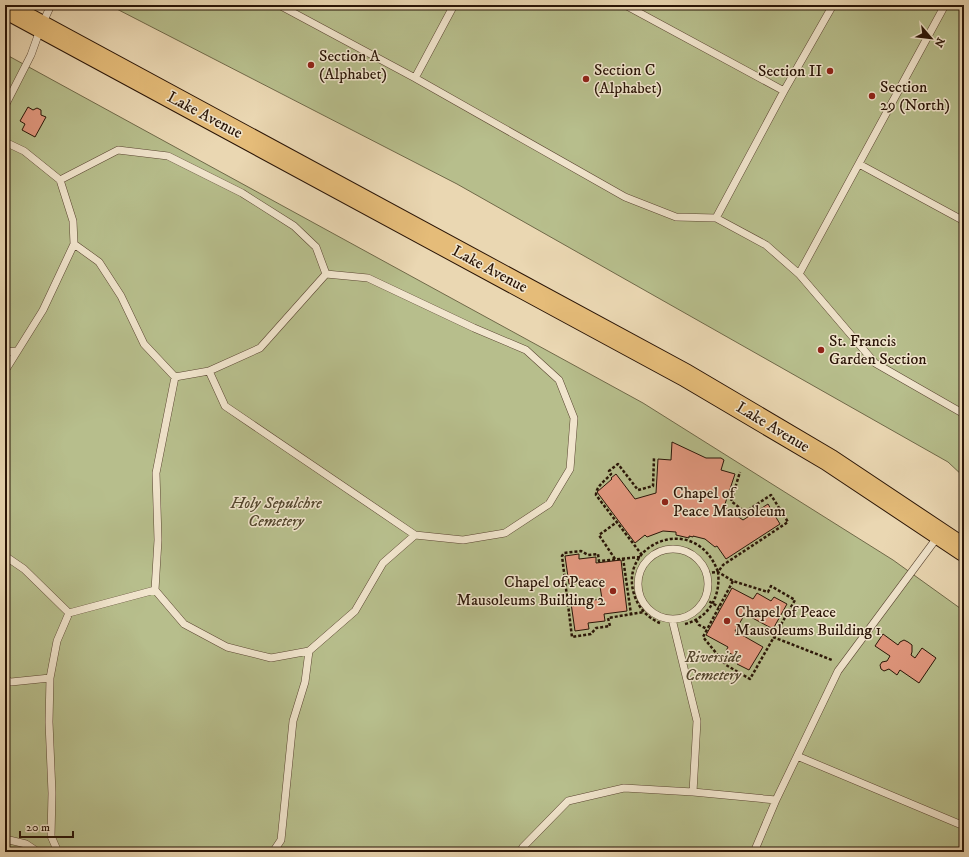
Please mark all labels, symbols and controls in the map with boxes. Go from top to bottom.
north arrow [911,18,951,58]
text: N [931,35,947,49]
place label: Section A (Alphabet) [319,46,387,84]
marker: Section A (Alphabet) [306,60,316,70]
place label: Section C (Alphabet) [594,60,662,98]
place label: Section II [758,61,822,81]
marker: Section II [825,66,835,76]
marker: Section C (Alphabet) [581,74,591,84]
place label: Section 29 (North) [880,77,950,115]
street label: Lake Avenue [164,87,246,143]
marker: Section 29 (North) [867,91,877,101]
street label: Lake Avenue [449,241,531,297]
place label: St. Francis Garden Section [829,331,927,369]
marker: St. Francis Garden Section [816,345,826,355]
street label: Lake Avenue [733,397,814,457]
place label: Chapel of Peace Mausoleum [673,483,786,521]
park label: Holy Sepulchre Cemetery [229,493,322,531]
marker: Chapel of Peace Mausoleum [660,497,670,507]
place label: Chapel of Peace Mausoleums Building 2 [457,572,605,610]
marker: Chapel of Peace Mausoleums Building 2 [608,586,618,596]
place label: Chapel of Peace Mausoleums Building 1 [735,602,882,640]
marker: Chapel of Peace Mausoleums Building 1 [722,616,732,626]
park label: Riverside Cemetery [684,647,743,685]
scale bar [20,813,73,839]
text: 20 m [26,820,50,835]

